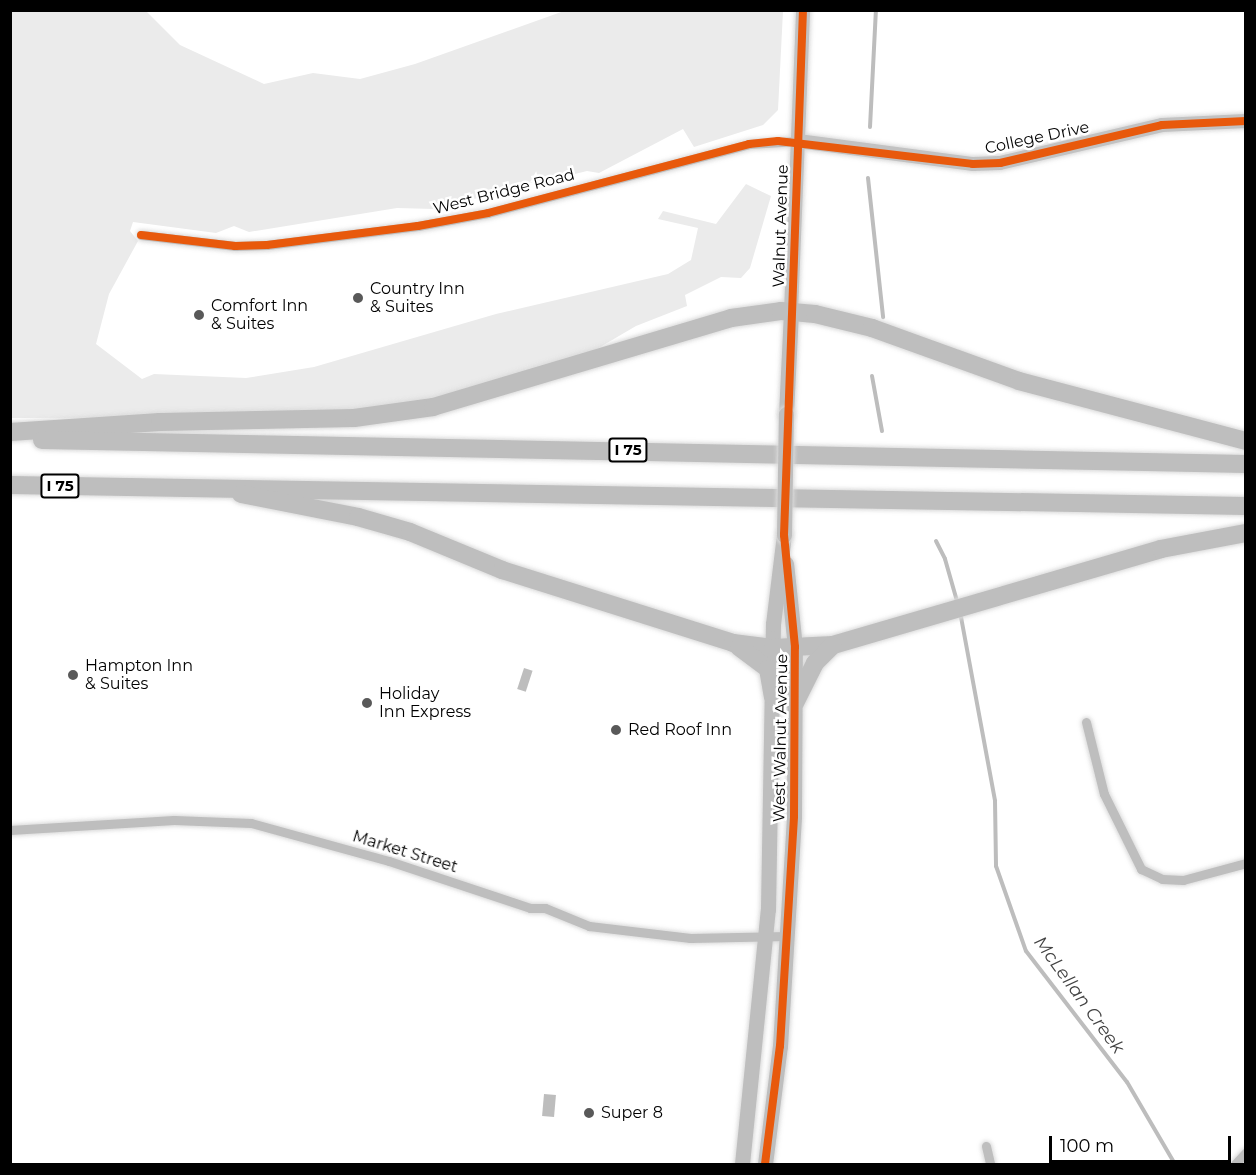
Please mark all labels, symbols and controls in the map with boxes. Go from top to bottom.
street label: College Drive [983,118,1091,158]
street label: Walnut Avenue [769,164,793,288]
street label: West Bridge Road [431,165,577,219]
place label: Country Inn & Suites [370,279,465,317]
marker: Country Inn & Suites [351,291,365,305]
place label: Comfort Inn & Suites [211,296,308,334]
marker: Comfort Inn & Suites [192,308,206,322]
road number: I 75 [607,438,649,462]
road number: I 75 [39,474,81,498]
street label: West Walnut Avenue [770,654,792,822]
place label: Hampton Inn & Suites [85,656,193,694]
marker: Hampton Inn & Suites [66,668,80,682]
place label: Holiday Inn Express [379,684,471,722]
marker: Holiday Inn Express [360,696,374,710]
place label: Red Roof Inn [628,720,732,740]
marker: Red Roof Inn [609,723,623,737]
street label: Market Street [350,827,460,877]
water label: McLellan Creek [1029,932,1129,1058]
place label: Super 8 [601,1103,663,1123]
marker: Super 8 [582,1106,596,1120]
scale bar [1052,1124,1234,1162]
text: 100 m [1060,1135,1114,1157]

